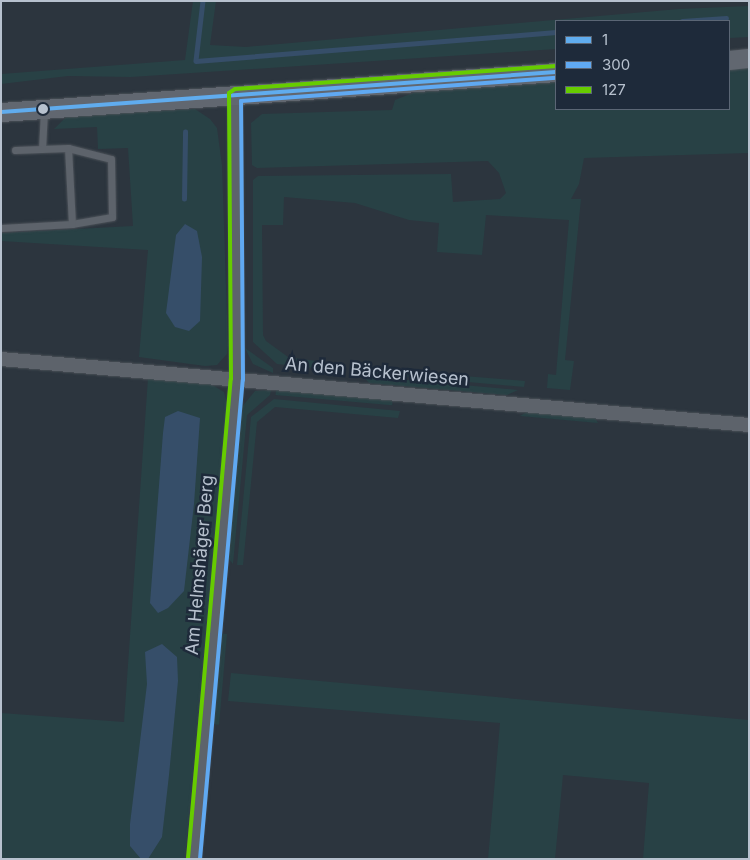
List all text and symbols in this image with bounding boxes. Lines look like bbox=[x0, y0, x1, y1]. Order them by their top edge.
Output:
legend bbox=[555, 20, 730, 110]
text: 1 bbox=[602, 30, 608, 49]
text: 300 bbox=[602, 55, 630, 74]
text: 127 bbox=[602, 80, 626, 99]
unlabelled marker bbox=[38, 104, 48, 114]
street label: An den Bäckerwiesen bbox=[284, 353, 470, 391]
street label: Am Helmshäger Berg bbox=[181, 474, 219, 656]

